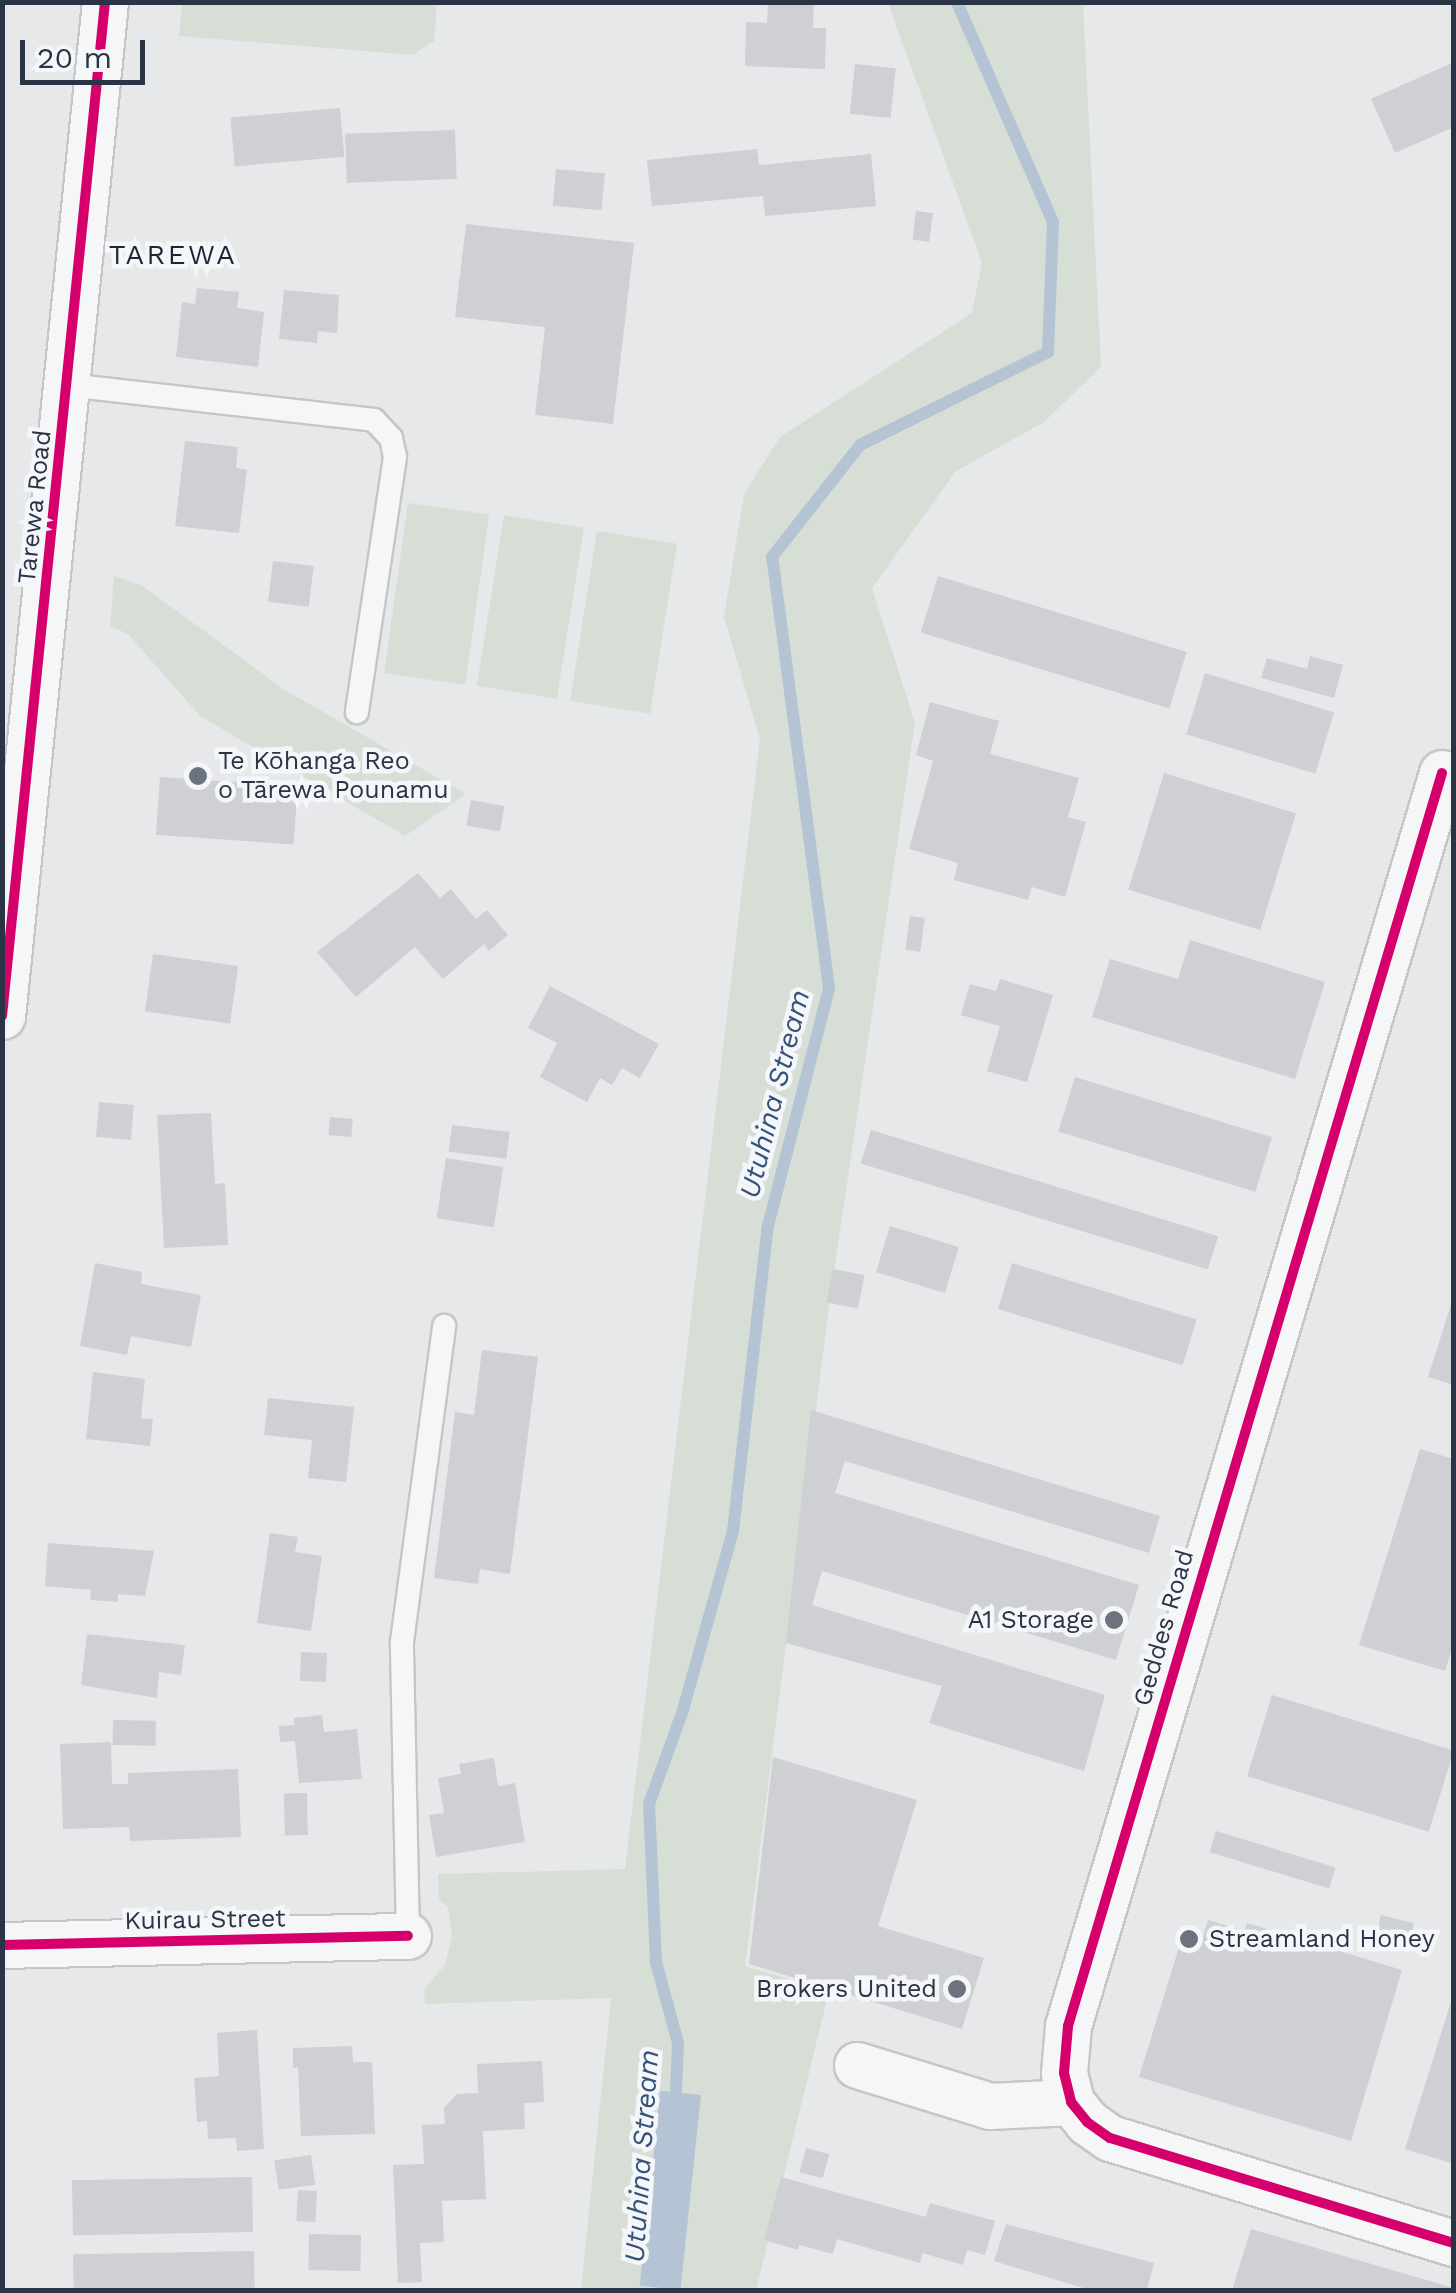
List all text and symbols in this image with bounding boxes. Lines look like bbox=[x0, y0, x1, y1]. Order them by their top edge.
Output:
scale bar bbox=[25, 20, 150, 82]
text: 20 m bbox=[37, 40, 112, 75]
district label: TAREWA bbox=[109, 238, 237, 272]
street label: Tarewa Road bbox=[12, 428, 58, 586]
place label: Te Kōhanga Reo o Tārewa Pounamu bbox=[218, 747, 450, 806]
marker: Te Kōhanga Reo o Tārewa Pounamu bbox=[187, 765, 209, 787]
water label: Utuhina Stream bbox=[733, 986, 817, 1202]
street label: Geddes Road bbox=[1127, 1546, 1201, 1710]
place label: A1 Storage bbox=[968, 1605, 1094, 1635]
marker: A1 Storage bbox=[1103, 1609, 1125, 1631]
street label: Kuirau Street bbox=[124, 1904, 286, 1936]
place label: Streamland Honey bbox=[1209, 1924, 1435, 1954]
marker: Streamland Honey bbox=[1178, 1928, 1200, 1950]
place label: Brokers United bbox=[756, 1974, 937, 2004]
marker: Brokers United bbox=[946, 1978, 968, 2000]
water label: Utuhina Stream bbox=[618, 2048, 666, 2264]

